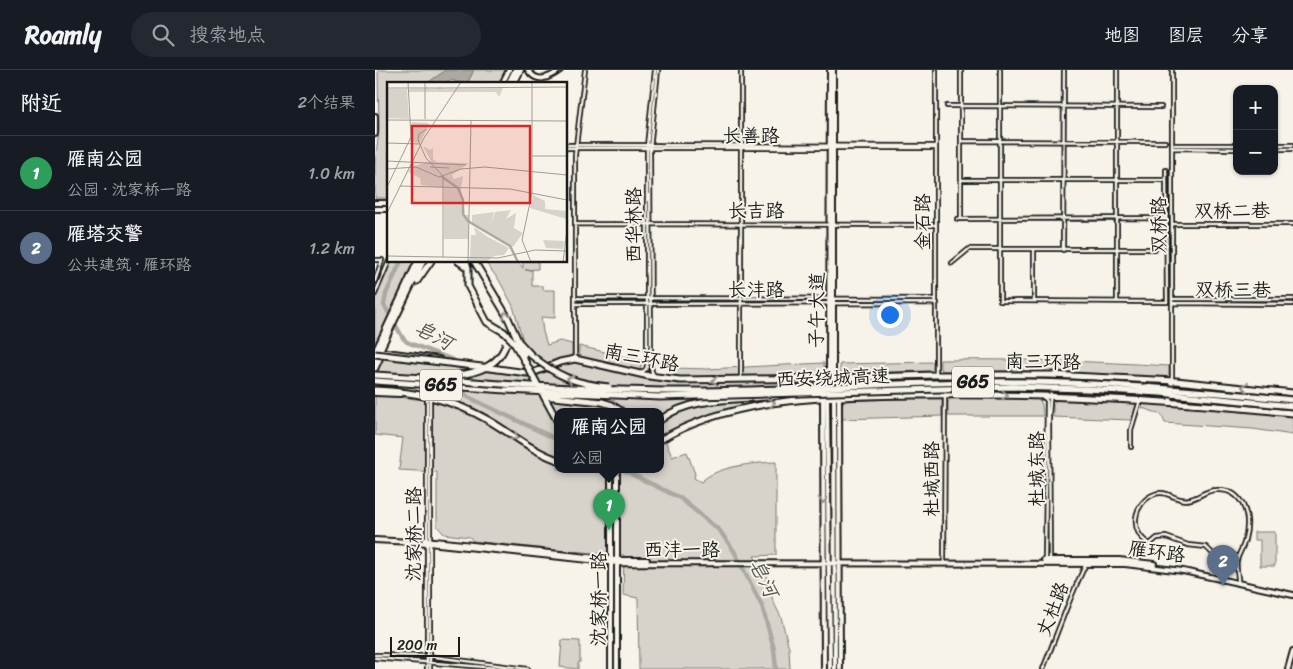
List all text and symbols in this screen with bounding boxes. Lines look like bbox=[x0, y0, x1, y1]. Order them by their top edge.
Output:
search box bbox=[131, 12, 481, 57]
text: Roamly bbox=[25, 14, 101, 56]
text: 搜索地点 bbox=[189, 18, 265, 51]
text: 地图 bbox=[1104, 19, 1140, 51]
text: 图层 bbox=[1168, 19, 1204, 51]
text: 分享 bbox=[1232, 19, 1268, 51]
icon: search bbox=[149, 21, 177, 49]
inset map bbox=[387, 82, 567, 262]
text: 附近 bbox=[20, 84, 62, 122]
map controls bbox=[1233, 85, 1278, 175]
button: + bbox=[1233, 85, 1278, 130]
text: 2个结果 bbox=[298, 88, 355, 117]
street label: 长善路 bbox=[722, 119, 780, 152]
button: − bbox=[1233, 130, 1278, 175]
text: 雁南公园 bbox=[67, 142, 143, 175]
text: 1 bbox=[33, 159, 39, 188]
text: 1.0 km bbox=[308, 159, 355, 188]
text: 公园 · 沈家桥一路 bbox=[67, 175, 192, 204]
street label: 西华林路 bbox=[617, 187, 650, 263]
street label: 金石路 bbox=[906, 193, 939, 251]
street label: 长吉路 bbox=[727, 194, 785, 227]
street label: 双桥二巷 bbox=[1194, 194, 1270, 227]
street label: 双桥路 bbox=[1142, 196, 1175, 254]
text: 雁塔交警 bbox=[67, 217, 143, 250]
text: 2 bbox=[31, 234, 41, 263]
text: 1.2 km bbox=[309, 234, 355, 263]
text: 公共建筑 · 雁环路 bbox=[67, 250, 192, 279]
street label: 子午大道 bbox=[799, 272, 834, 348]
street label: 双桥三巷 bbox=[1195, 272, 1271, 307]
street label: 长沣路 bbox=[727, 273, 785, 306]
your location bbox=[877, 302, 903, 328]
water label: 皂河 bbox=[408, 311, 462, 362]
one-way arrow bbox=[502, 311, 512, 320]
street label: 南三环路 bbox=[601, 334, 682, 381]
street label: 南三环路 bbox=[1005, 344, 1081, 379]
street label: 西安绕城高速 bbox=[775, 359, 891, 396]
road number: G65 bbox=[952, 366, 994, 398]
road number: G65 bbox=[420, 370, 462, 400]
one-way arrow bbox=[566, 375, 575, 385]
one-way arrow bbox=[711, 376, 718, 386]
one-way arrow bbox=[1240, 382, 1248, 393]
one-way arrow bbox=[1001, 389, 1009, 400]
one-way arrow bbox=[769, 398, 777, 409]
popup bbox=[554, 408, 664, 473]
text: 雁南公园 bbox=[571, 410, 647, 443]
one-way arrow bbox=[510, 431, 519, 441]
street label: 杜城东路 bbox=[1020, 431, 1053, 507]
street label: 杜城西路 bbox=[915, 441, 948, 517]
text: 公园 bbox=[571, 443, 603, 472]
street label: 沈家桥二路 bbox=[397, 486, 430, 582]
pin: 1 bbox=[593, 489, 625, 530]
one-way arrow bbox=[818, 496, 828, 504]
street label: 雁环路 bbox=[1126, 531, 1187, 572]
street label: 西沣一路 bbox=[644, 533, 720, 566]
pin: 2 bbox=[1207, 545, 1239, 586]
street label: 沈家桥一路 bbox=[582, 551, 615, 647]
water label: 皂河 bbox=[739, 553, 789, 607]
street label: 丈杜路 bbox=[1027, 577, 1078, 642]
text: 200 m bbox=[397, 633, 437, 658]
scale bar bbox=[390, 634, 460, 657]

